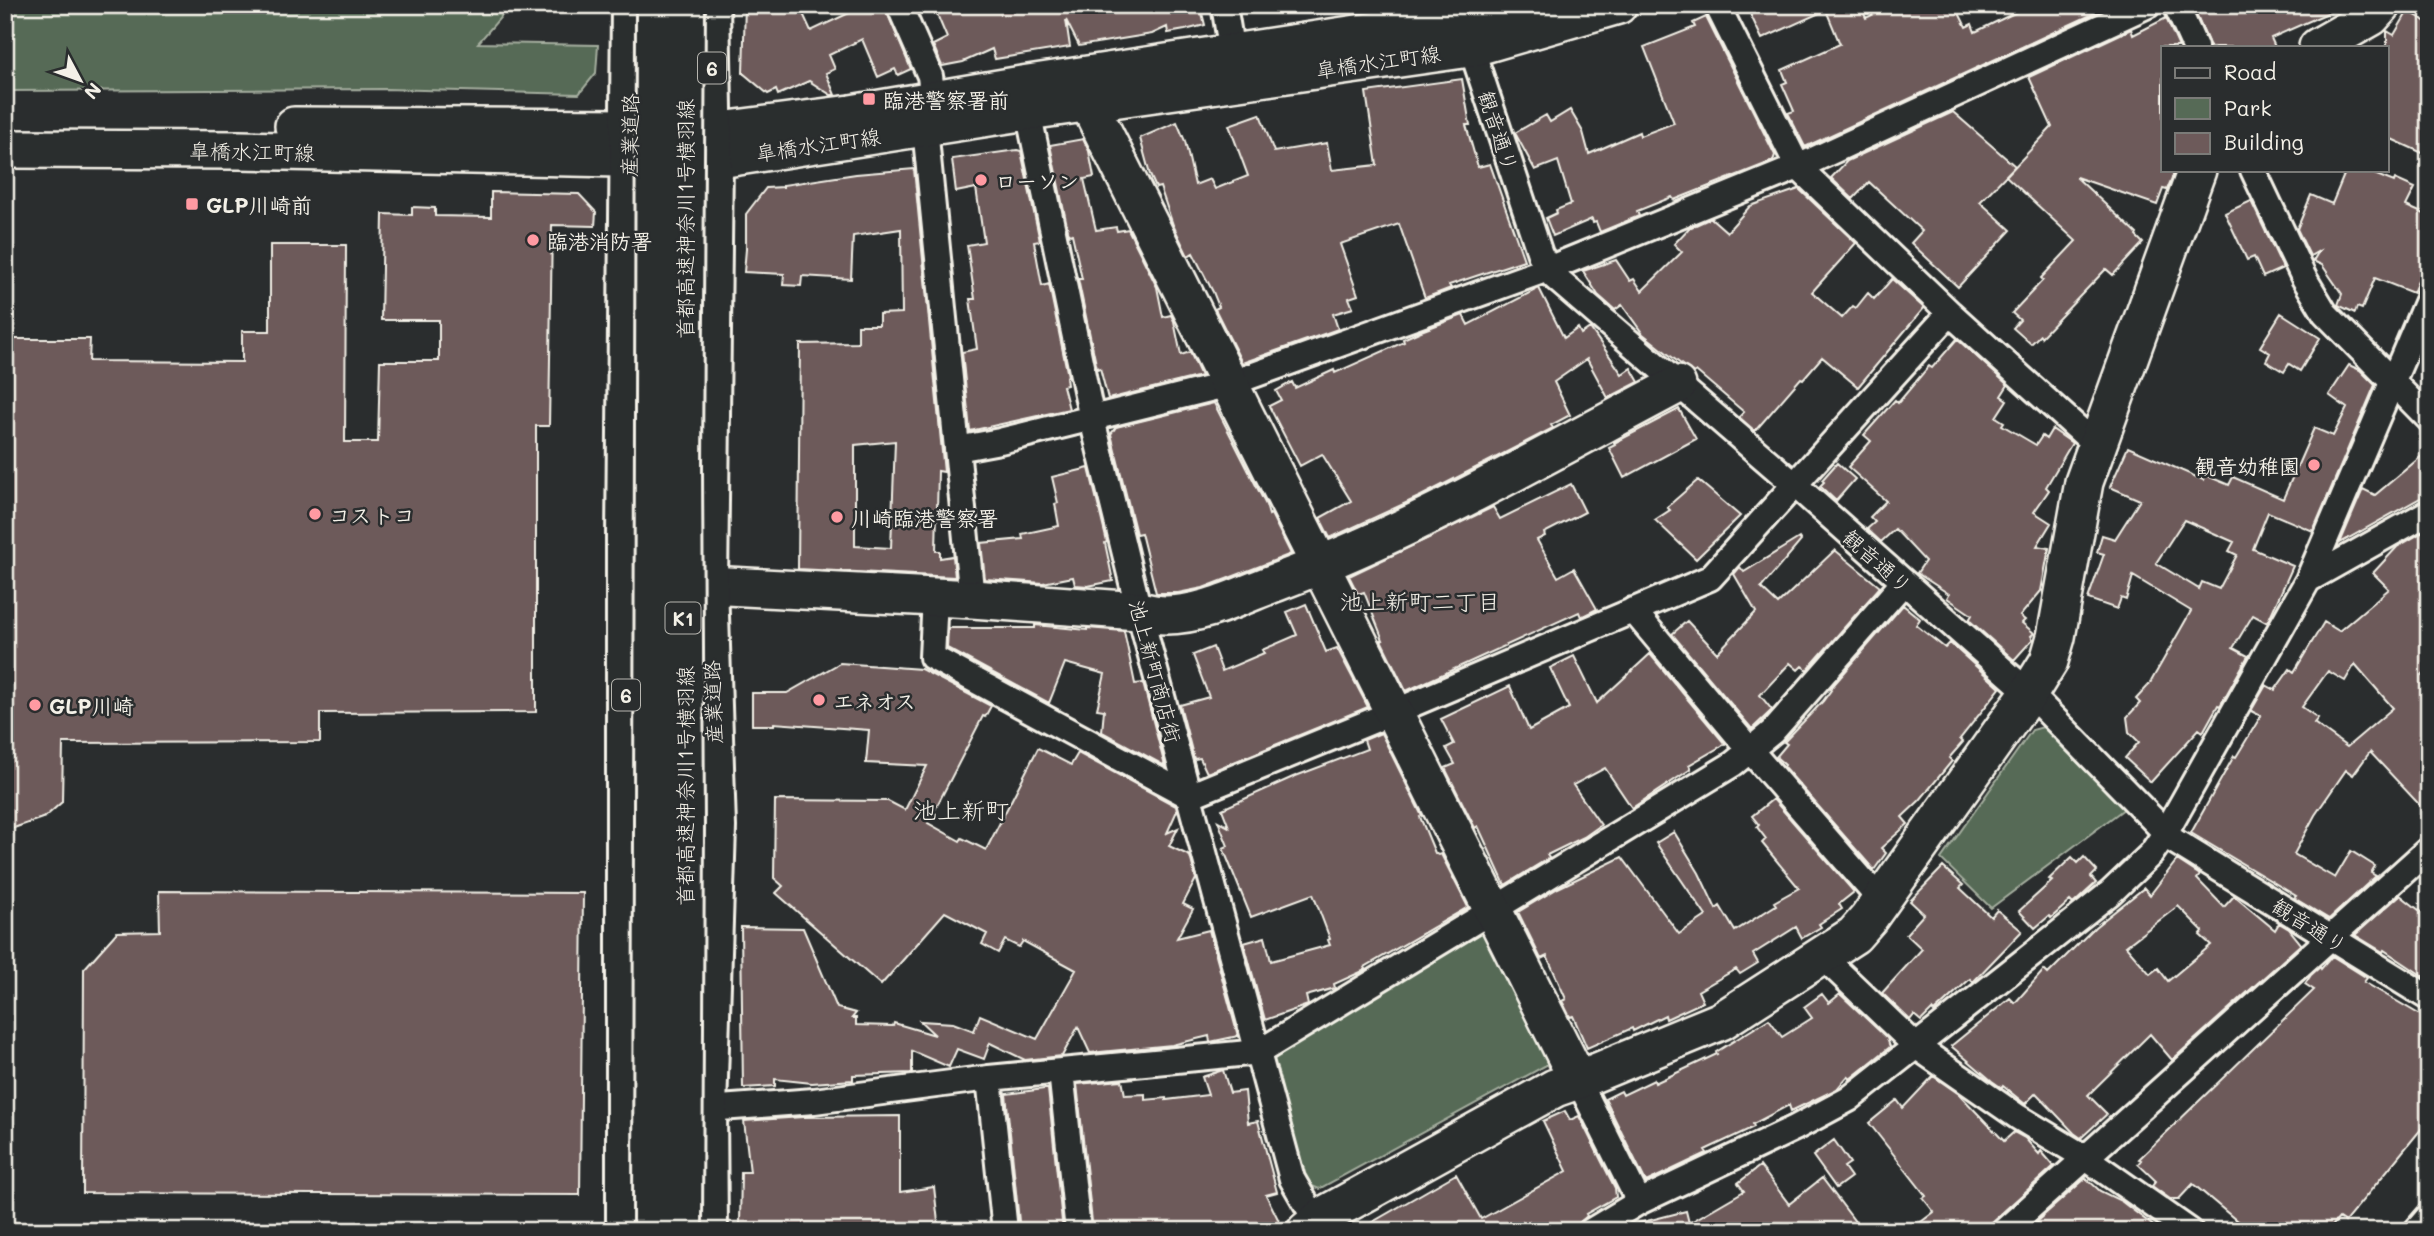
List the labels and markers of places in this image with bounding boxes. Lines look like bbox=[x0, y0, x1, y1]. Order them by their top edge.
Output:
place label: 臨港警察署前 bbox=[883, 86, 1009, 113]
marker: 臨港警察署前 bbox=[861, 91, 877, 107]
place label: ローソン bbox=[995, 167, 1079, 194]
marker: ローソン bbox=[973, 172, 989, 188]
place label: GLP川崎前 bbox=[206, 191, 312, 218]
marker: GLP川崎前 bbox=[184, 196, 200, 212]
place label: 臨港消防署 bbox=[547, 227, 652, 254]
marker: 臨港消防署 bbox=[525, 232, 541, 248]
place label: 観音幼稚園 bbox=[2195, 452, 2300, 479]
marker: 観音幼稚園 bbox=[2306, 457, 2322, 473]
place label: コストコ bbox=[329, 501, 415, 528]
place label: 川崎臨港警察署 bbox=[851, 504, 998, 531]
marker: コストコ bbox=[307, 506, 323, 522]
marker: 川崎臨港警察署 bbox=[829, 509, 845, 525]
place label: エネオス bbox=[833, 687, 916, 714]
place label: GLP川崎 bbox=[49, 692, 134, 719]
marker: エネオス bbox=[811, 692, 827, 708]
marker: GLP川崎 bbox=[27, 697, 43, 713]

